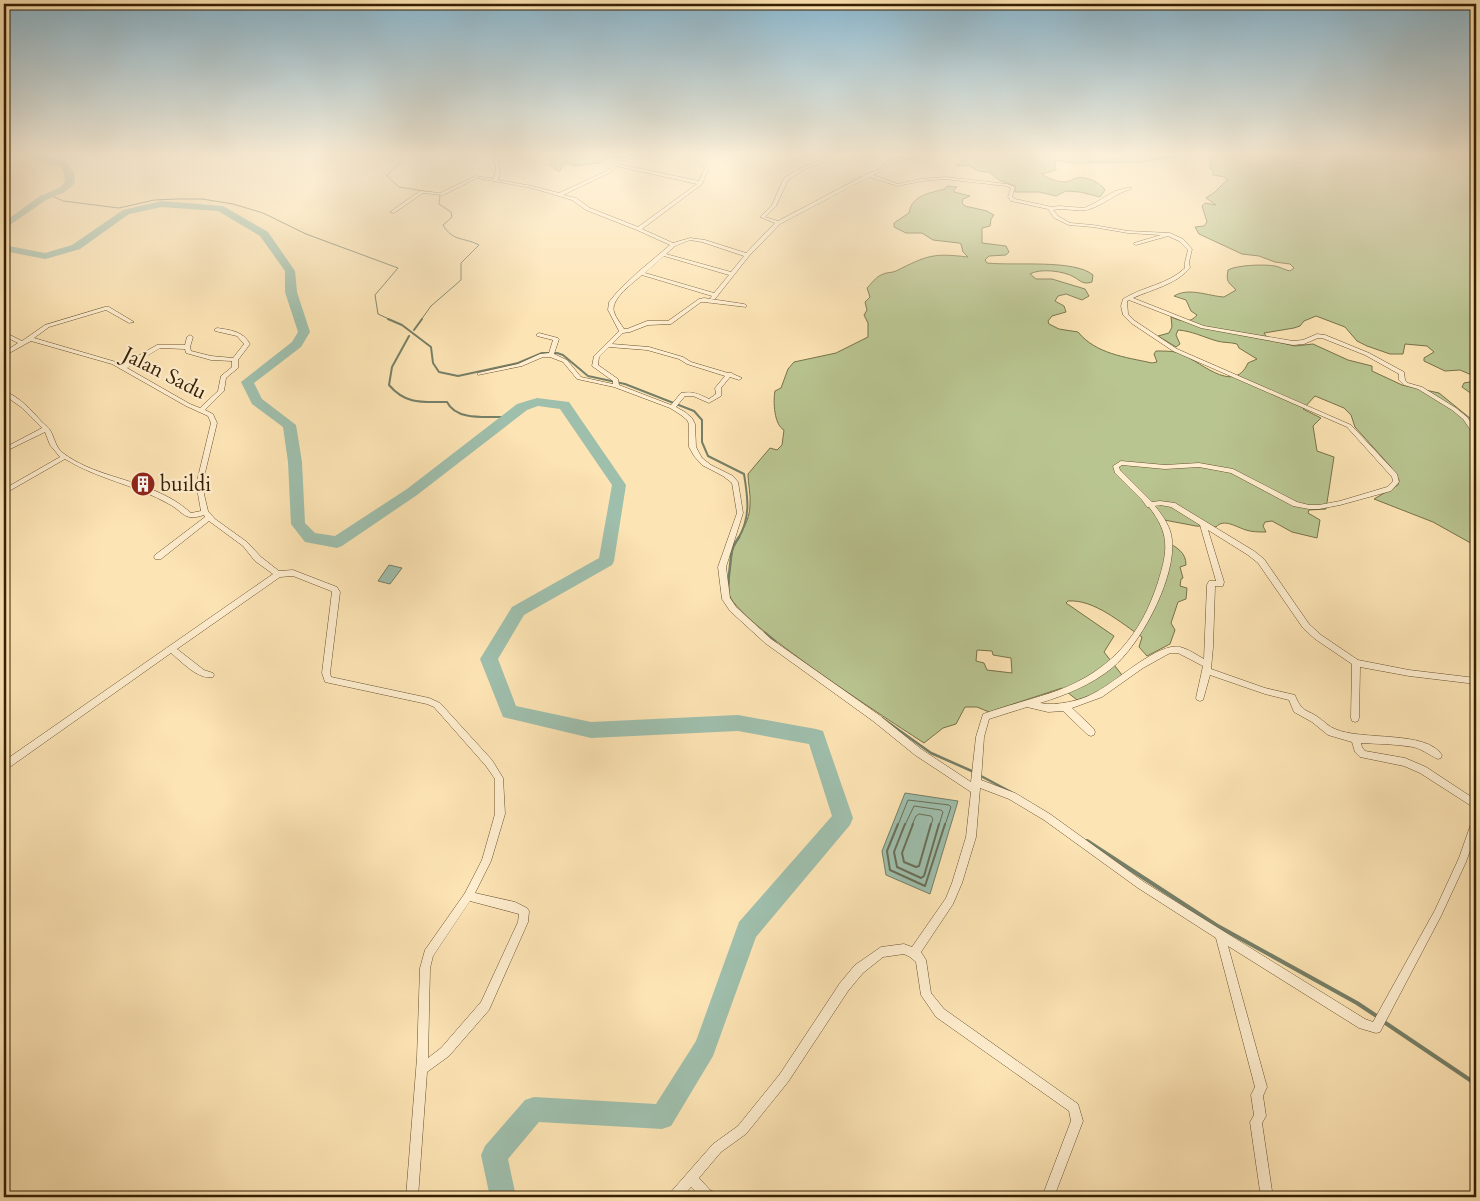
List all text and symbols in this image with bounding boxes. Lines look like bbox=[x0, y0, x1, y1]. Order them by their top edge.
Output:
street label: Jalan Sadu bbox=[115, 339, 212, 407]
place label: buildi bbox=[160, 470, 211, 499]
building icon: buildi bbox=[130, 471, 156, 497]

